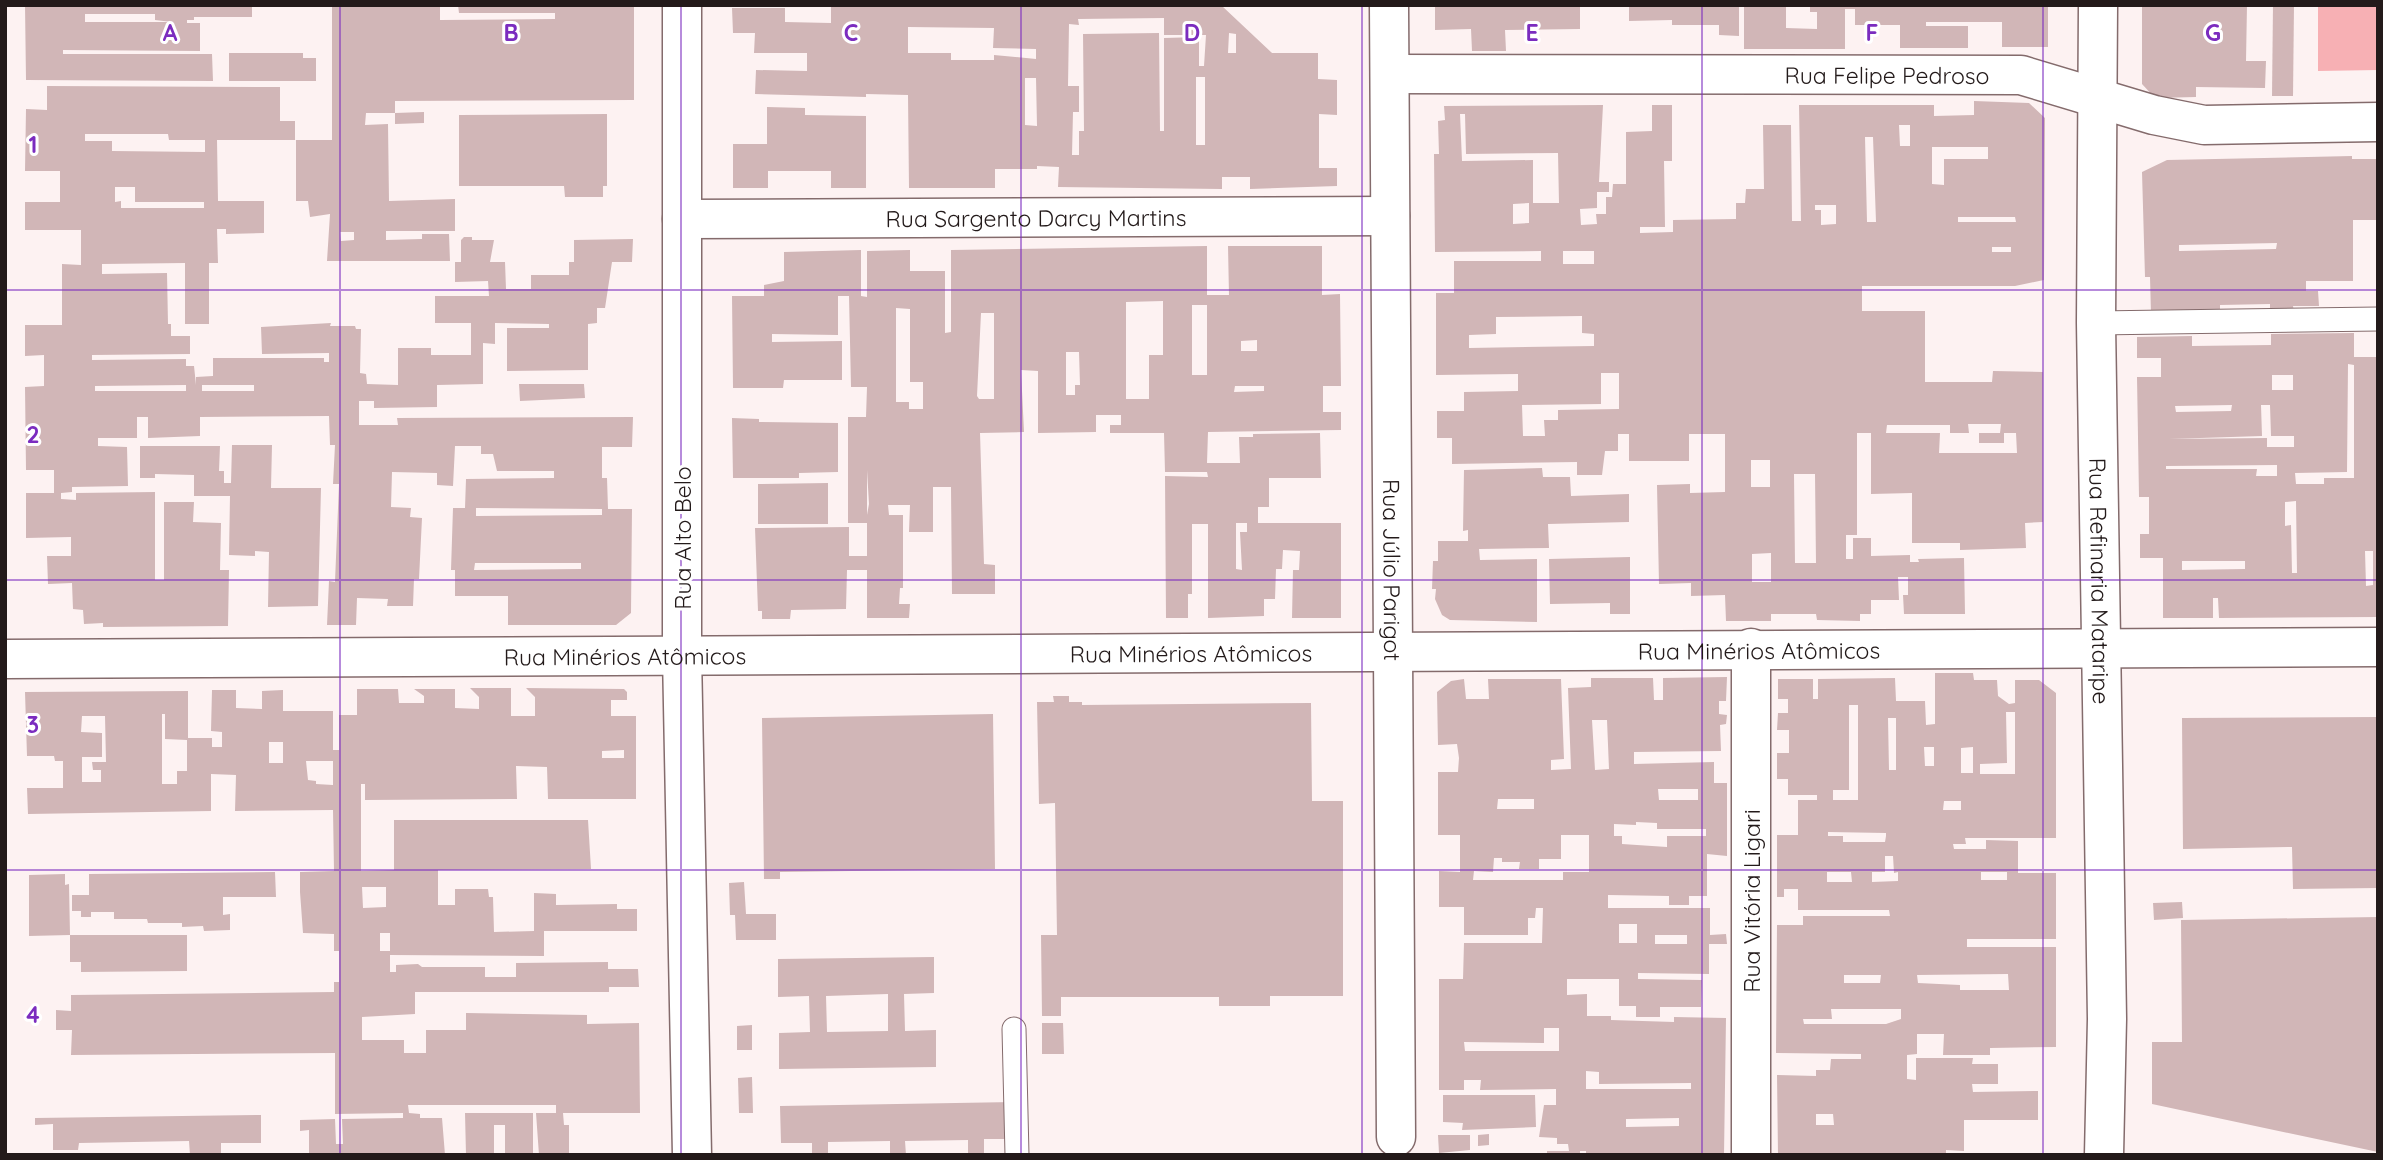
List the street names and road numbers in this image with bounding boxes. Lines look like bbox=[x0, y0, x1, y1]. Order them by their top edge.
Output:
street label: Rua Felipe Pedroso bbox=[1784, 60, 1990, 89]
street label: Rua Sargento Darcy Martins bbox=[886, 202, 1186, 233]
street label: Rua Refinaria Mataripe bbox=[2084, 457, 2117, 705]
street label: Rua Alto Belo bbox=[668, 466, 697, 610]
street label: Rua Júlio Parigot bbox=[1377, 479, 1408, 661]
street label: Rua Minérios Atômicos bbox=[1638, 635, 1880, 665]
street label: Rua Minérios Atômicos bbox=[1070, 638, 1312, 668]
street label: Rua Minérios Atômicos bbox=[504, 641, 746, 671]
street label: Rua Vitória Ligari bbox=[1737, 809, 1766, 993]

